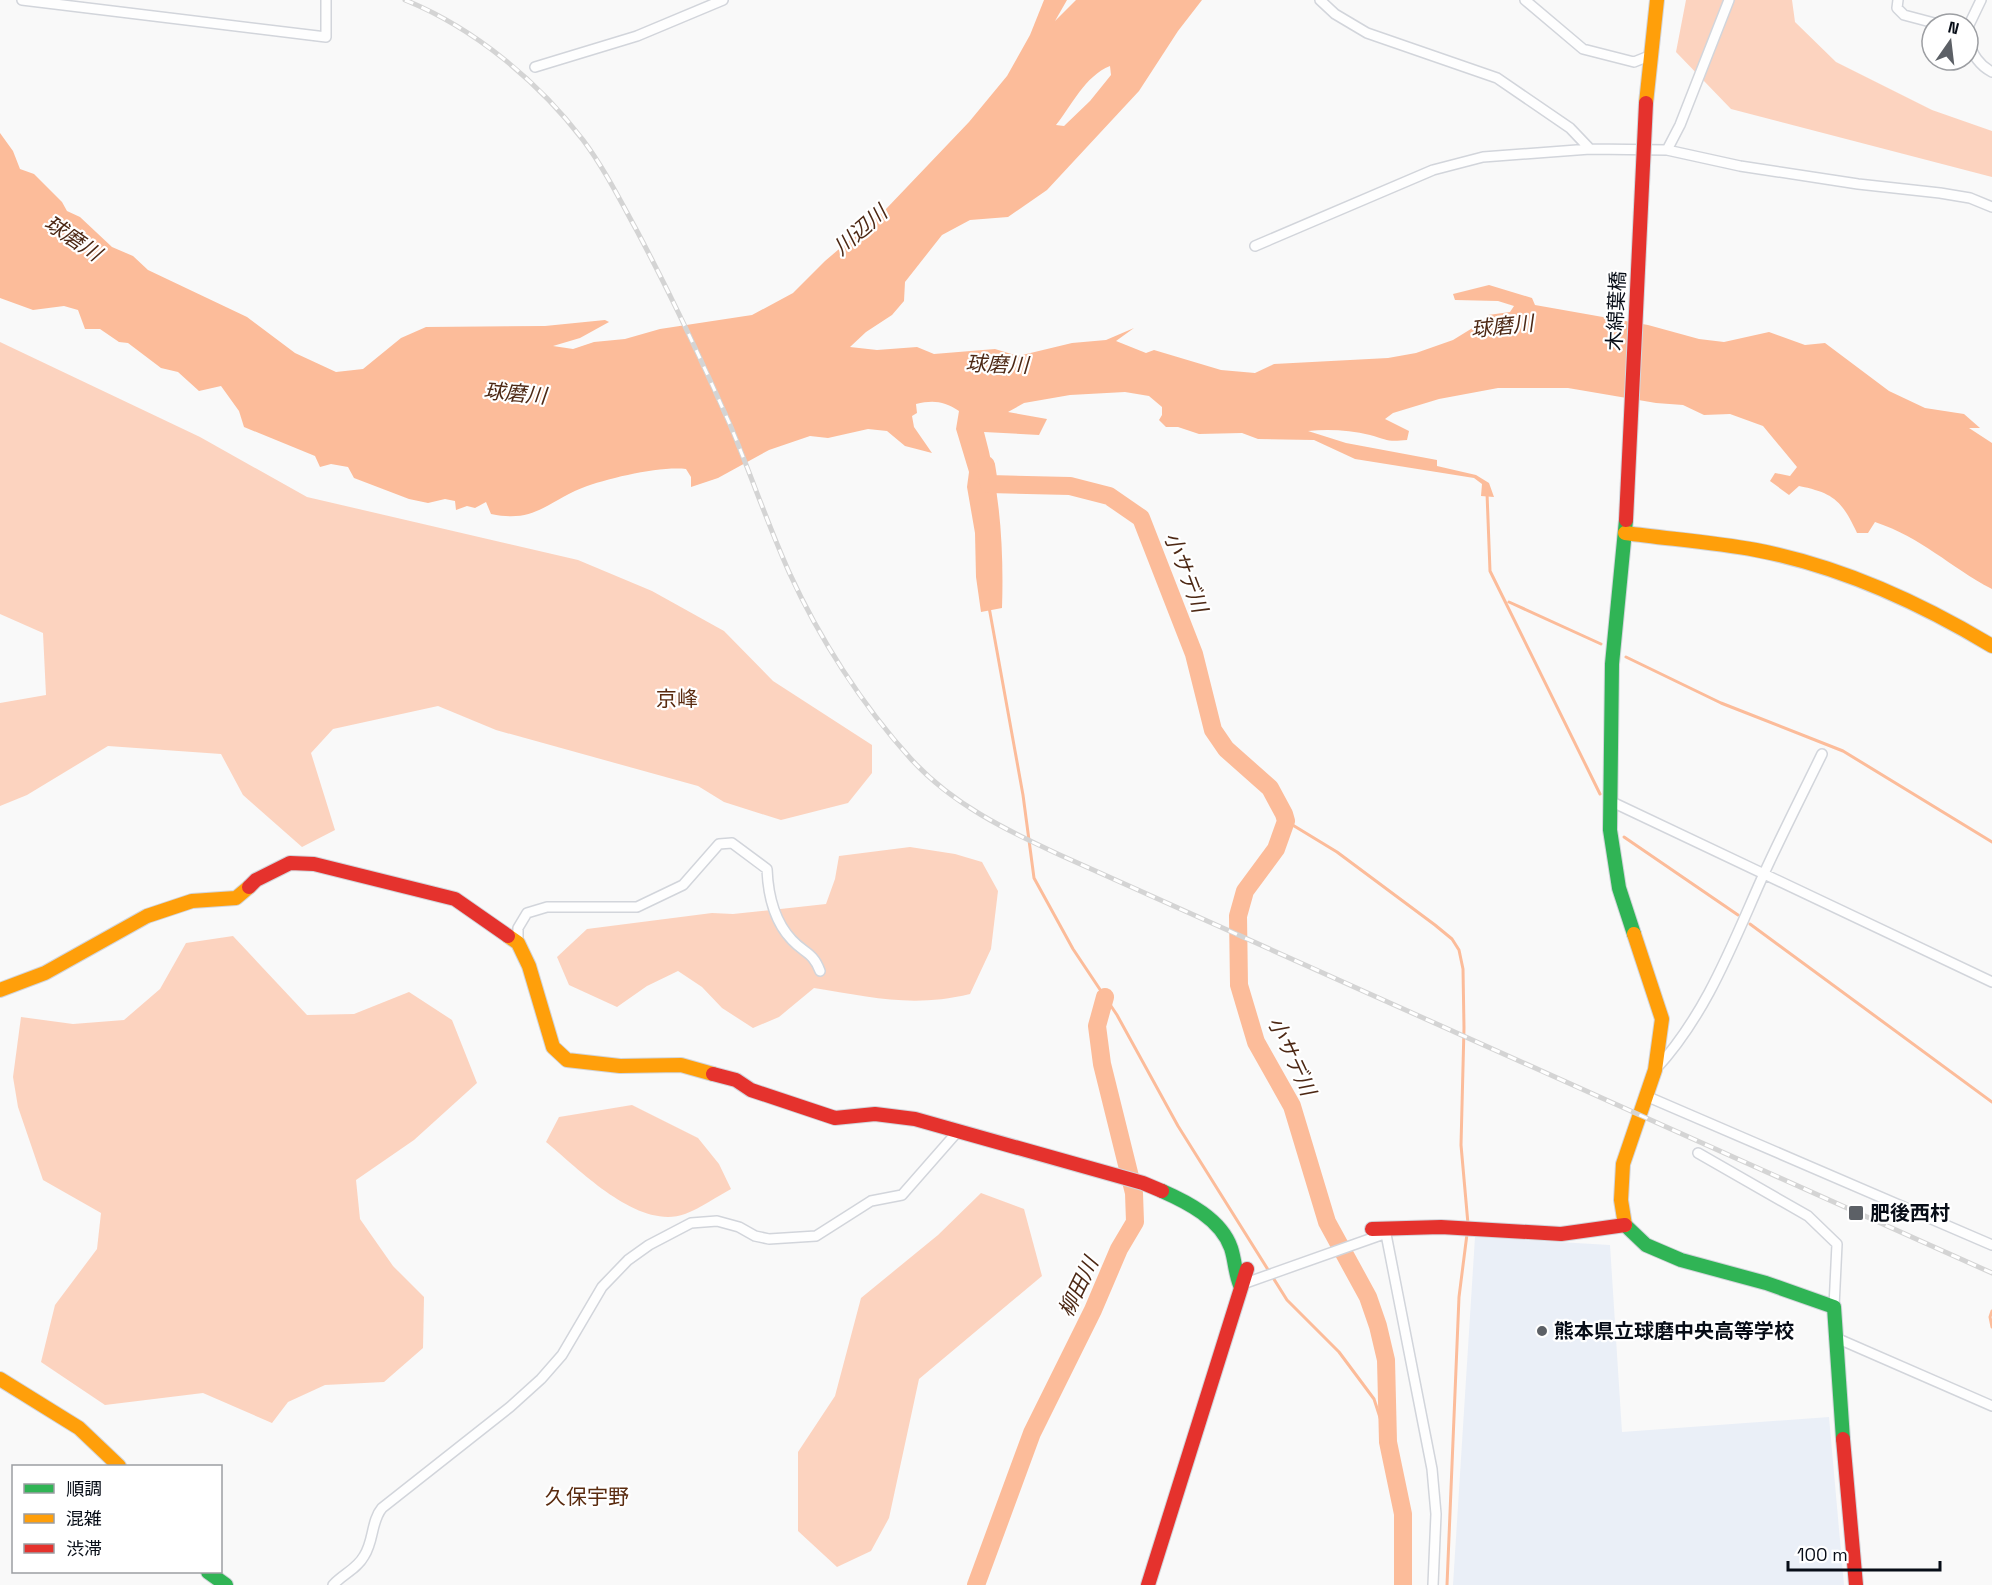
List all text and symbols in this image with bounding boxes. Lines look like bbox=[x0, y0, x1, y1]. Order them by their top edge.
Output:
north arrow bbox=[1920, 12, 1980, 72]
text: N bbox=[1946, 16, 1961, 39]
water label: 川辺川 bbox=[827, 198, 894, 261]
water label: 球磨川 bbox=[39, 209, 108, 268]
street label: 木綿葉橋 bbox=[1601, 270, 1631, 352]
water label: 球磨川 bbox=[1469, 309, 1537, 343]
water label: 球磨川 bbox=[965, 349, 1031, 379]
water label: 球磨川 bbox=[482, 377, 550, 409]
water label: 小サデ川 bbox=[1158, 528, 1214, 618]
district label: 京峰 bbox=[656, 685, 698, 712]
water label: 小サデ川 bbox=[1262, 1012, 1323, 1102]
place label: 肥後西村 bbox=[1870, 1200, 1950, 1226]
marker: 肥後西村 bbox=[1847, 1204, 1865, 1222]
water label: 柳田川 bbox=[1052, 1251, 1105, 1321]
place label: 熊本県立球磨中央高等学校 bbox=[1554, 1318, 1794, 1344]
marker: 熊本県立球磨中央高等学校 bbox=[1535, 1324, 1549, 1338]
legend bbox=[12, 1465, 222, 1573]
text: 順調 bbox=[66, 1477, 102, 1500]
district label: 久保宇野 bbox=[545, 1483, 629, 1510]
text: 混雑 bbox=[66, 1507, 102, 1530]
scale bar bbox=[1788, 1534, 1940, 1572]
text: 渋滞 bbox=[66, 1537, 102, 1560]
text: 100 m bbox=[1797, 1543, 1848, 1566]

